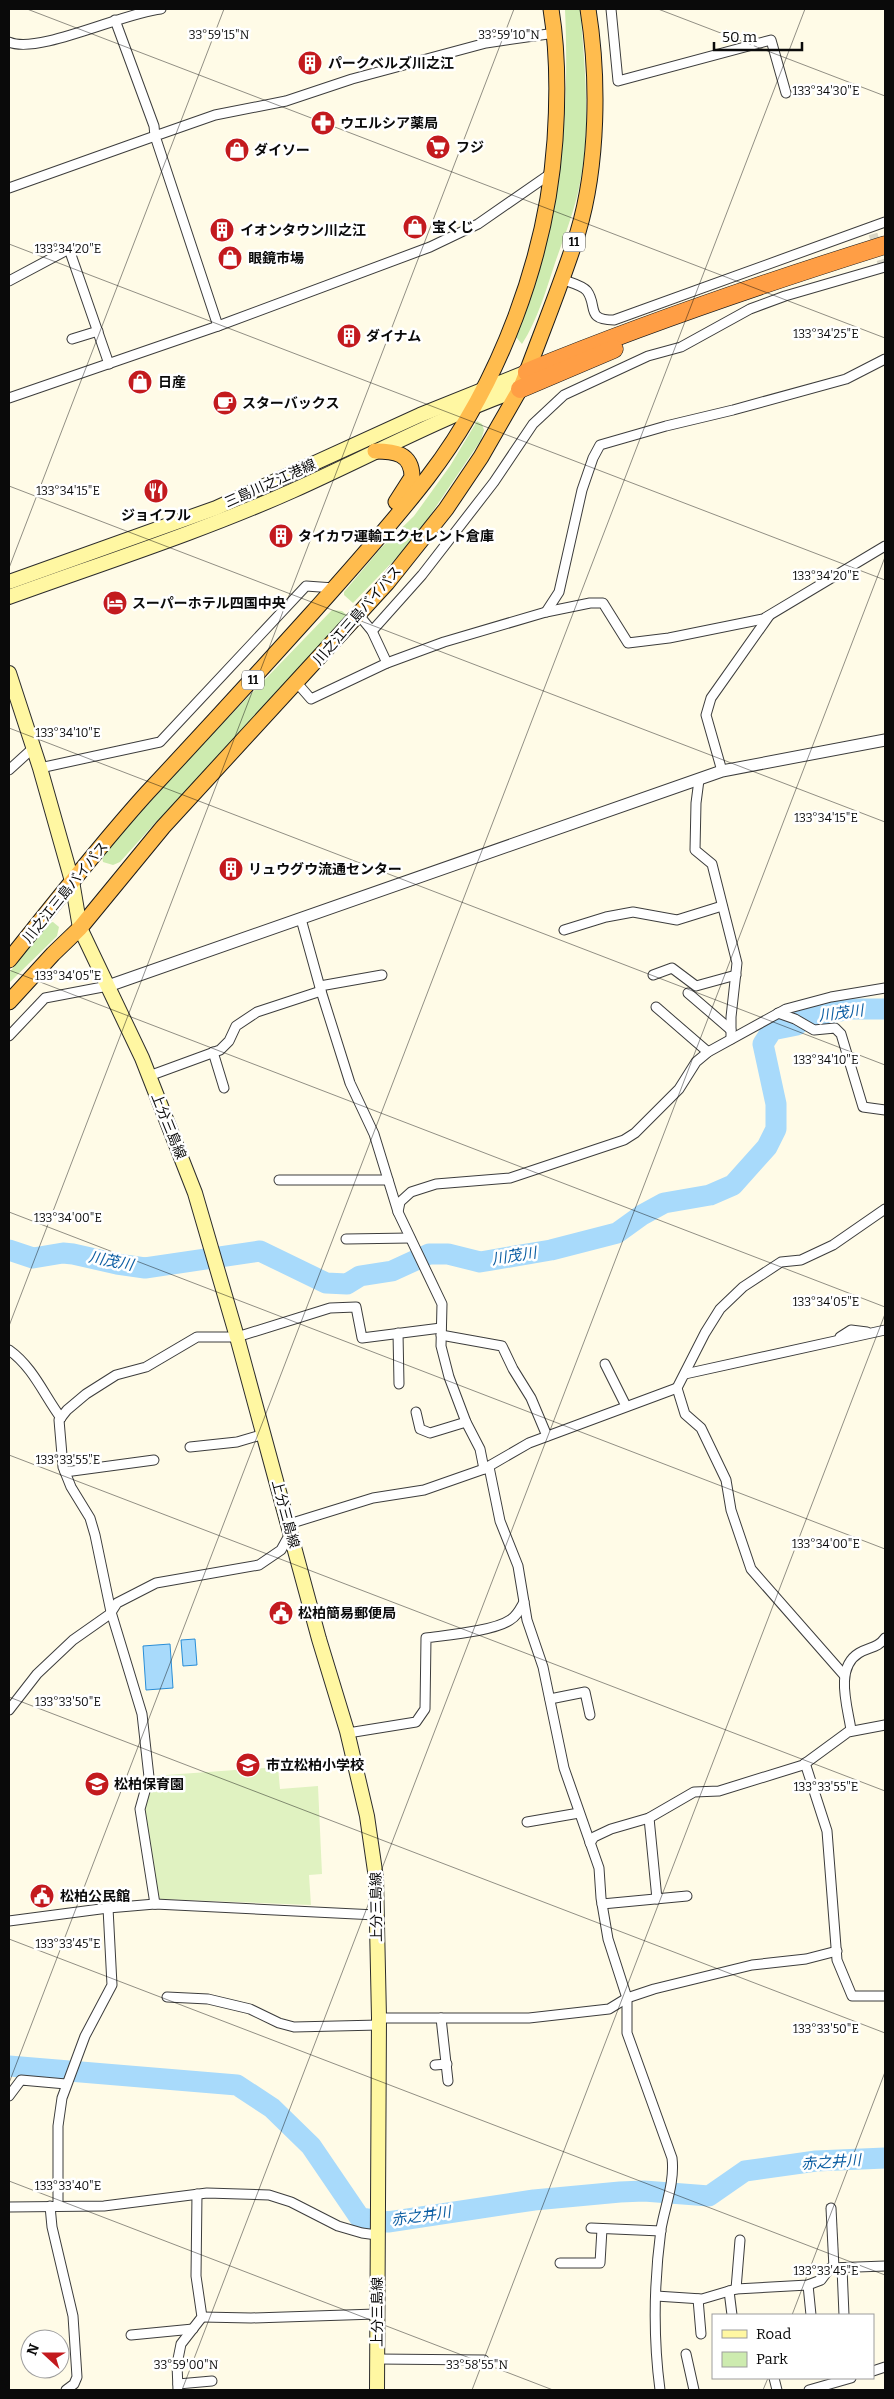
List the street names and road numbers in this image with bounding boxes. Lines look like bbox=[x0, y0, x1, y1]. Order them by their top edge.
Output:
road number: 11 bbox=[563, 232, 585, 252]
street label: 三島川之江港線 bbox=[222, 456, 318, 511]
street label: 川之江三島バイパス bbox=[310, 562, 405, 668]
road number: 11 bbox=[242, 670, 264, 690]
street label: 川之江三島バイパス bbox=[19, 838, 112, 947]
street label: 上分三島線 bbox=[148, 1091, 190, 1162]
street label: 上分三島線 bbox=[268, 1478, 303, 1550]
street label: 上分三島線 bbox=[367, 1872, 386, 1942]
street label: 上分三島線 bbox=[369, 2277, 386, 2347]

